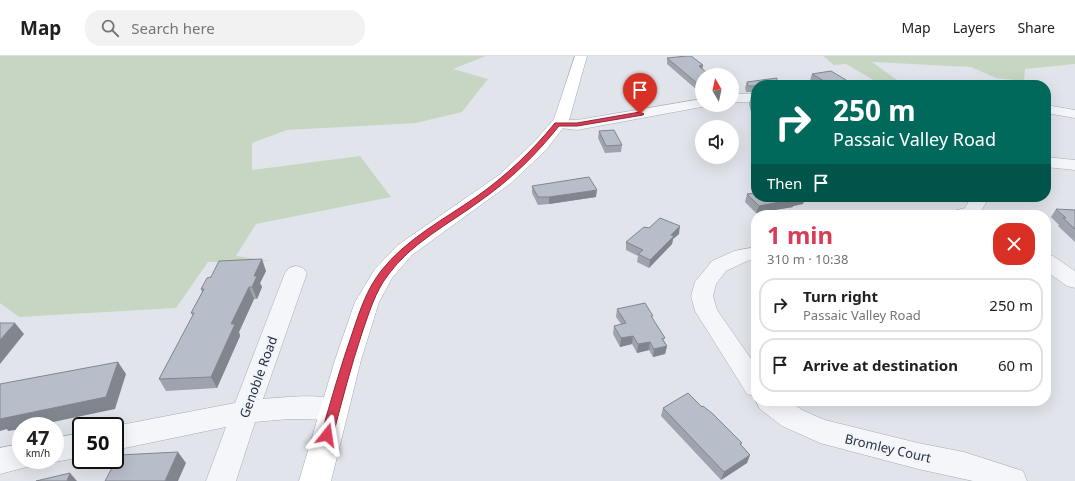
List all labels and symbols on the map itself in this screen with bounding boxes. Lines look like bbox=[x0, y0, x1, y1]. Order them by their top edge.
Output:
north arrow bbox=[695, 68, 739, 112]
pin bbox=[623, 73, 657, 114]
street label: Genoble Road bbox=[235, 334, 281, 420]
position arrow bbox=[306, 414, 348, 456]
speed limit sign: 50 bbox=[72, 417, 124, 469]
street label: Bromley Court bbox=[843, 429, 933, 467]

